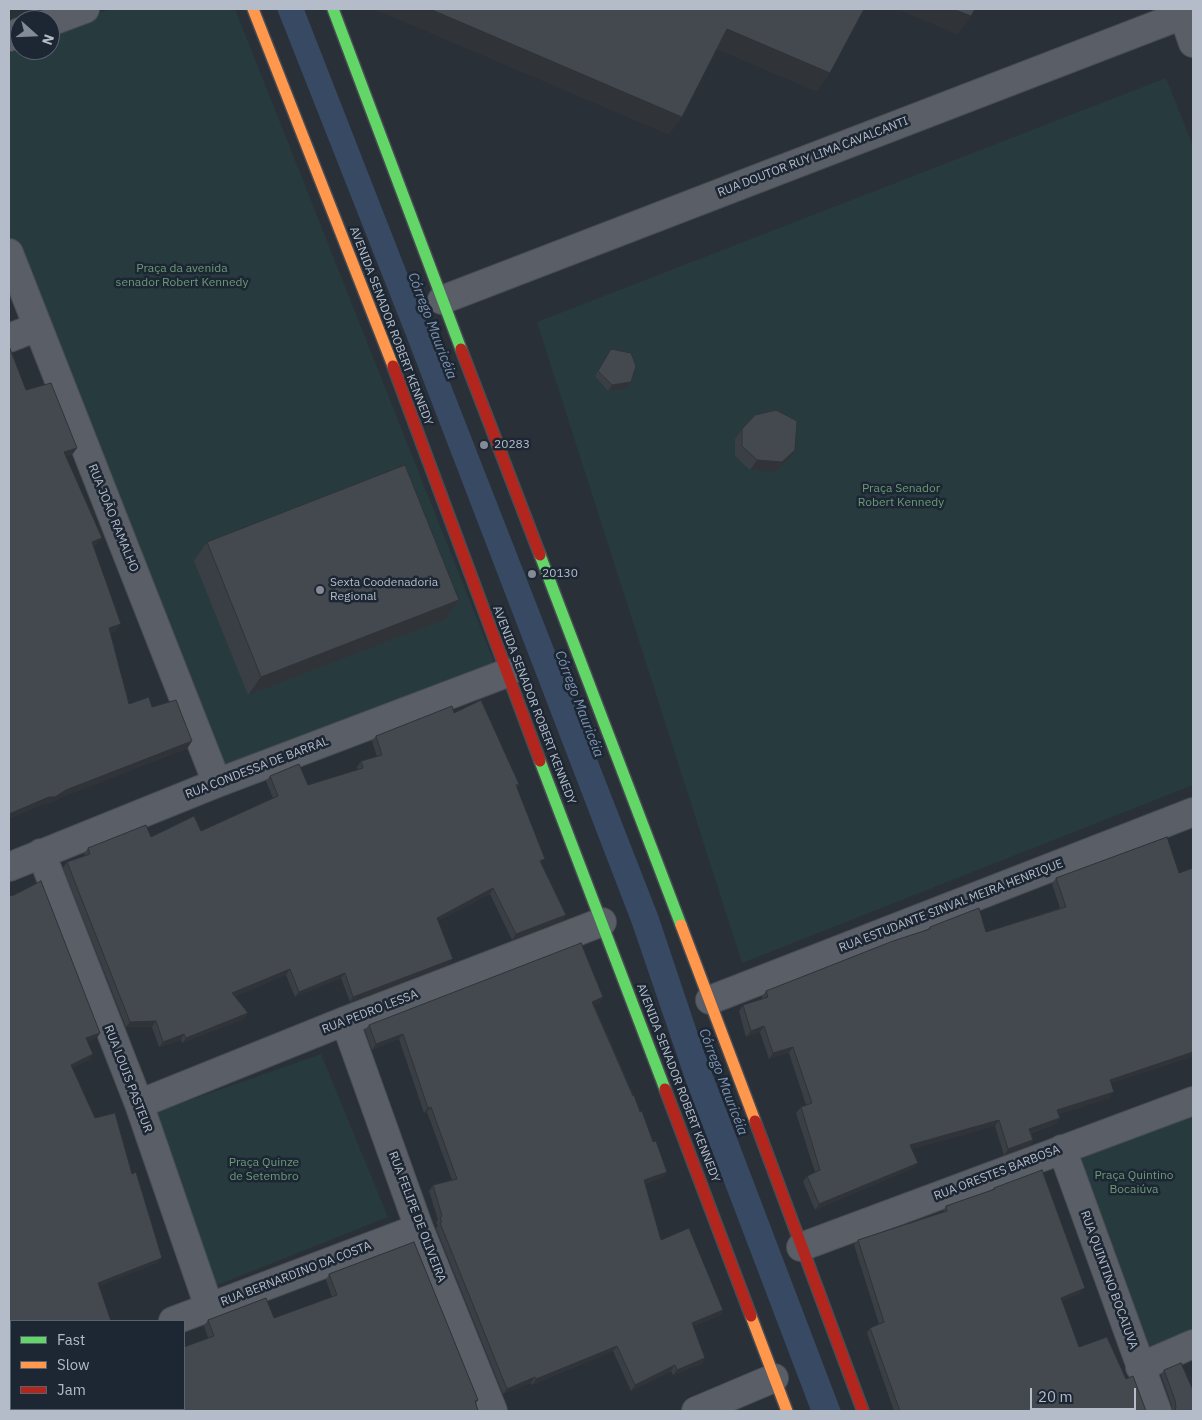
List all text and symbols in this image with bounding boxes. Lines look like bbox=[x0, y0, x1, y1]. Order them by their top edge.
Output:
north arrow bbox=[10, 10, 60, 60]
text: N bbox=[38, 32, 58, 48]
street label: RUA DOUTOR RUY LIMA CAVALCANTI bbox=[716, 114, 910, 200]
street label: AVENIDA SENADOR ROBERT KENNEDY bbox=[346, 225, 436, 427]
park label: Praça da avenida senador Robert Kennedy bbox=[116, 262, 248, 290]
water label: Córrego Mauricéia bbox=[404, 270, 460, 382]
place label: 20283 bbox=[494, 438, 530, 452]
marker: 20283 bbox=[478, 439, 490, 451]
street label: RUA JOÃO RAMALHO bbox=[85, 462, 141, 574]
park label: Praça Senador Robert Kennedy bbox=[858, 482, 944, 510]
place label: 20130 bbox=[542, 567, 578, 581]
marker: 20130 bbox=[526, 568, 538, 580]
place label: Sexta Coodenadoria Regional bbox=[330, 576, 438, 604]
marker: Sexta Coodenadoria Regional bbox=[314, 584, 326, 596]
street label: AVENIDA SENADOR ROBERT KENNEDY bbox=[489, 604, 579, 806]
water label: Córrego Mauricéia bbox=[551, 648, 607, 760]
street label: RUA CONDESSA DE BARRAL bbox=[183, 734, 331, 802]
street label: RUA ESTUDANTE SINVAL MEIRA HENRIQUE bbox=[837, 856, 1065, 956]
street label: AVENIDA SENADOR ROBERT KENNEDY bbox=[633, 982, 723, 1184]
street label: RUA PEDRO LESSA bbox=[320, 987, 420, 1037]
street label: RUA LOUIS PASTEUR bbox=[101, 1023, 155, 1135]
water label: Córrego Mauricéia bbox=[695, 1026, 751, 1138]
street label: RUA ORESTES BARBOSA bbox=[932, 1142, 1062, 1204]
street label: RUA FELIPE DE OLIVEIRA bbox=[385, 1149, 449, 1285]
park label: Praça Quinze de Setembro bbox=[229, 1156, 299, 1184]
park label: Praça Quintino Bocaiúva bbox=[1094, 1169, 1174, 1197]
street label: RUA QUINTINO BOCAIUVA bbox=[1077, 1209, 1141, 1351]
street label: RUA BERNARDINO DA COSTA bbox=[219, 1239, 373, 1309]
legend bbox=[10, 1320, 185, 1410]
text: Fast bbox=[57, 1330, 85, 1349]
text: Slow bbox=[57, 1355, 90, 1374]
scale bar bbox=[1032, 1378, 1138, 1410]
text: Jam bbox=[57, 1380, 86, 1399]
text: 20 m bbox=[1038, 1387, 1073, 1406]

